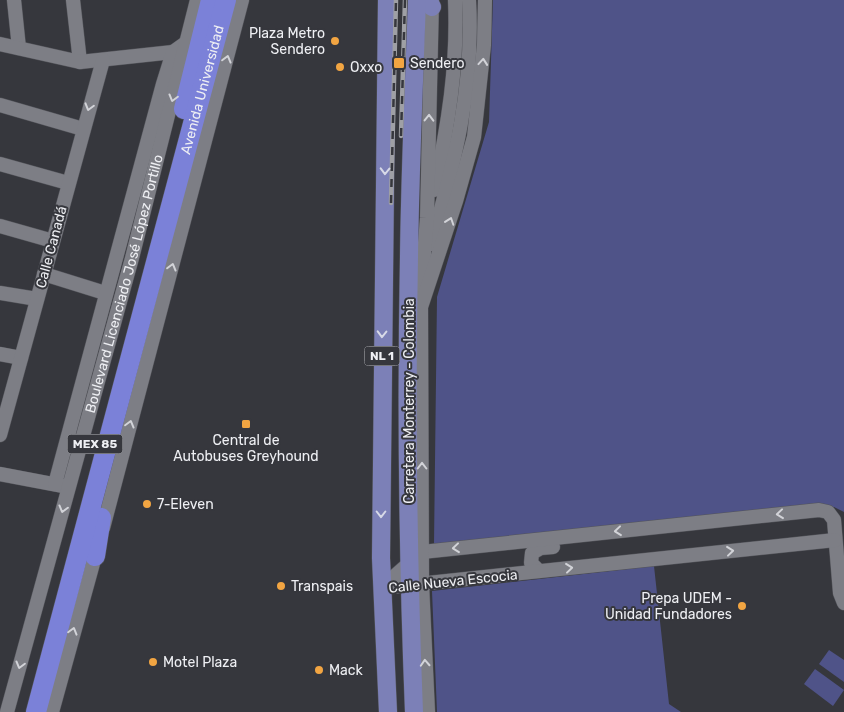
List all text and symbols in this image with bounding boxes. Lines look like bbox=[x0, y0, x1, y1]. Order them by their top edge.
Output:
street label: Avenida Universidad bbox=[177, 23, 228, 156]
place label: Plaza Metro Sendero bbox=[249, 25, 325, 58]
marker: Plaza Metro Sendero bbox=[329, 35, 341, 47]
one-way arrow bbox=[221, 54, 232, 63]
place label: Sendero bbox=[410, 55, 464, 72]
marker: Sendero bbox=[392, 56, 406, 70]
one-way arrow bbox=[477, 58, 488, 66]
place label: Oxxo bbox=[350, 59, 382, 76]
marker: Oxxo bbox=[334, 61, 346, 73]
one-way arrow bbox=[168, 94, 179, 103]
one-way arrow bbox=[85, 102, 95, 111]
one-way arrow bbox=[424, 114, 434, 122]
street label: Boulevard Licenciado José López Portillo bbox=[82, 153, 167, 415]
one-way arrow bbox=[379, 167, 390, 175]
street label: Calle Canadá bbox=[32, 204, 71, 290]
one-way arrow bbox=[444, 217, 454, 225]
one-way arrow bbox=[166, 262, 177, 271]
street label: Carretera Monterrey - Colombia bbox=[401, 298, 418, 504]
one-way arrow bbox=[377, 330, 387, 338]
road number: NL 1 bbox=[364, 346, 400, 366]
marker: Central de Autobuses Greyhound bbox=[240, 418, 252, 430]
one-way arrow bbox=[124, 419, 135, 428]
place label: Central de Autobuses Greyhound bbox=[173, 432, 319, 465]
road number: MEX 85 bbox=[68, 434, 122, 454]
one-way arrow bbox=[417, 462, 427, 470]
place label: 7-Eleven bbox=[157, 496, 214, 513]
marker: 7-Eleven bbox=[141, 498, 153, 510]
one-way arrow bbox=[58, 504, 68, 512]
one-way arrow bbox=[775, 508, 783, 519]
one-way arrow bbox=[376, 510, 386, 518]
one-way arrow bbox=[614, 525, 622, 536]
one-way arrow bbox=[452, 542, 460, 553]
one-way arrow bbox=[727, 546, 735, 557]
one-way arrow bbox=[565, 563, 573, 574]
street label: Calle Nueva Escocia bbox=[388, 566, 518, 597]
place label: Transpais bbox=[291, 578, 353, 595]
marker: Transpais bbox=[275, 580, 287, 592]
place label: Prepa UDEM - Unidad Fundadores bbox=[605, 590, 732, 623]
marker: Prepa UDEM - Unidad Fundadores bbox=[736, 600, 748, 612]
one-way arrow bbox=[68, 627, 78, 636]
place label: Motel Plaza bbox=[163, 654, 237, 671]
marker: Motel Plaza bbox=[147, 656, 159, 668]
one-way arrow bbox=[420, 659, 431, 667]
one-way arrow bbox=[15, 661, 25, 669]
place label: Mack bbox=[329, 662, 364, 679]
marker: Mack bbox=[313, 664, 325, 676]

